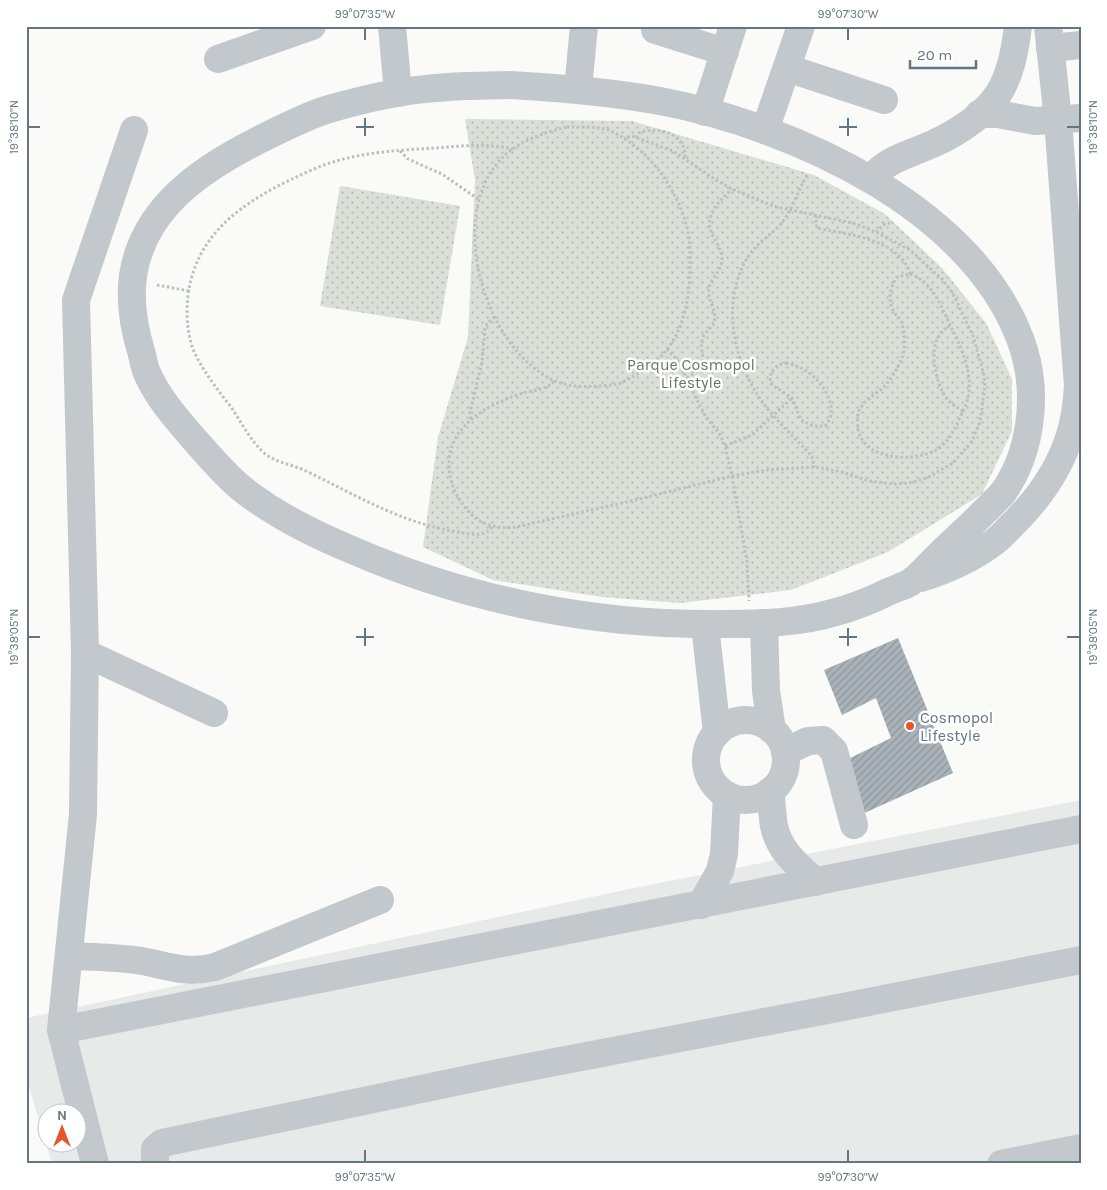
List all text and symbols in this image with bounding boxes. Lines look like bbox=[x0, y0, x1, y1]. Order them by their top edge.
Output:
text: 99°07'35"W bbox=[335, 7, 396, 21]
text: 99°07'30"W bbox=[818, 7, 879, 21]
scale bar bbox=[910, 38, 976, 70]
text: 20 m bbox=[917, 46, 952, 64]
text: 19°38'10"N bbox=[7, 100, 21, 154]
text: 19°38'10"N bbox=[1086, 100, 1100, 154]
park label: Parque Cosmopol Lifestyle bbox=[627, 355, 755, 392]
text: 19°38'05"N bbox=[7, 609, 21, 665]
text: 19°38'05"N bbox=[1086, 609, 1100, 665]
place label: Cosmopol Lifestyle bbox=[920, 708, 993, 745]
marker: Cosmopol Lifestyle bbox=[904, 720, 916, 732]
north arrow bbox=[38, 1102, 88, 1152]
text: N bbox=[57, 1107, 67, 1124]
text: 99°07'35"W bbox=[335, 1170, 396, 1184]
text: 99°07'30"W bbox=[818, 1170, 879, 1184]

